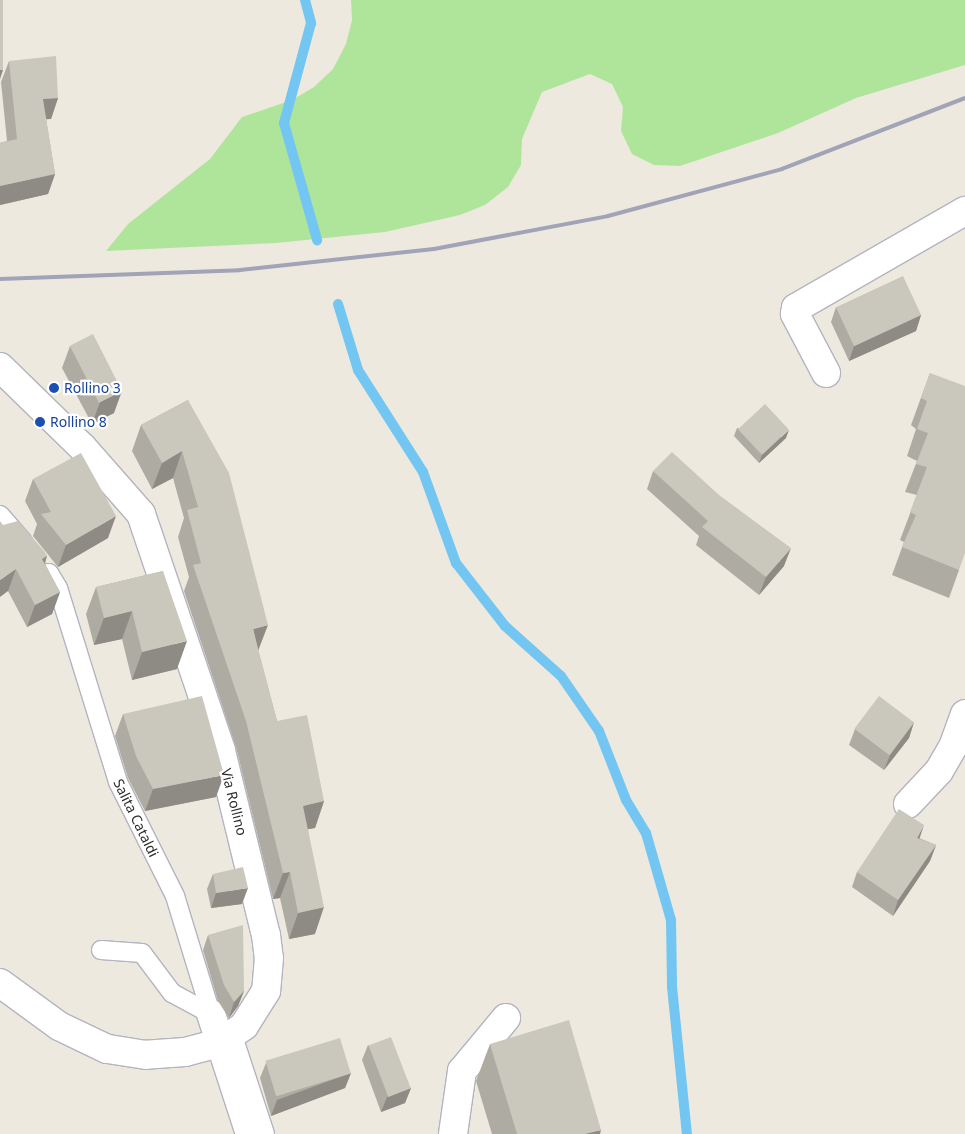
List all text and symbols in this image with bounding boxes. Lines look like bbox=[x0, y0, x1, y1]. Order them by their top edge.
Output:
place label: Rollino 3 bbox=[64, 380, 121, 396]
marker: Rollino 3 bbox=[48, 382, 60, 394]
place label: Rollino 8 bbox=[50, 414, 107, 430]
marker: Rollino 8 bbox=[34, 416, 46, 428]
street label: Via Rollino bbox=[218, 767, 250, 837]
street label: Salita Cataldi bbox=[110, 776, 162, 860]

